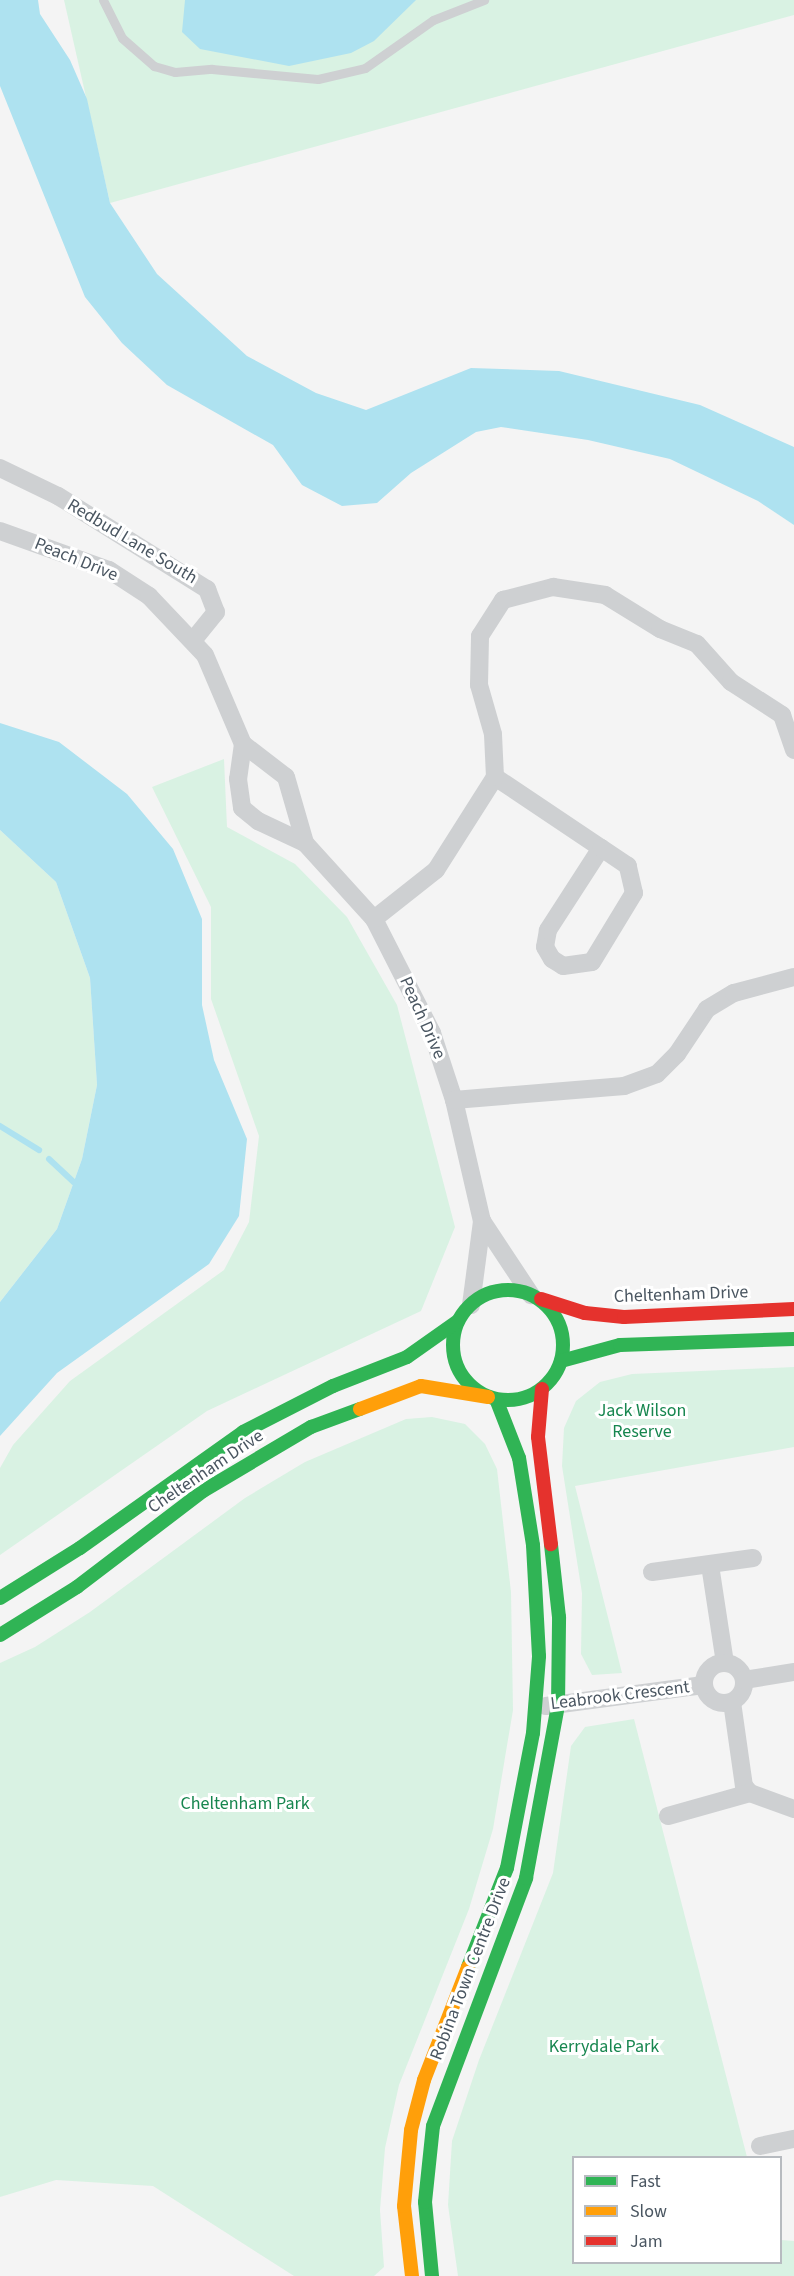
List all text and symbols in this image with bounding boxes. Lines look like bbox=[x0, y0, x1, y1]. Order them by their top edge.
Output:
street label: Redbud Lane South bbox=[63, 495, 201, 589]
street label: Peach Drive bbox=[31, 533, 121, 587]
street label: Peach Drive bbox=[394, 973, 450, 1063]
street label: Cheltenham Drive bbox=[613, 1282, 749, 1308]
park label: Jack Wilson Reserve bbox=[598, 1401, 686, 1444]
street label: Cheltenham Drive bbox=[144, 1425, 268, 1519]
street label: Leabrook Crescent bbox=[549, 1677, 691, 1715]
park label: Cheltenham Park bbox=[180, 1793, 310, 1815]
street label: Robina Town Centre Drive bbox=[426, 1875, 516, 2063]
park label: Kerrydale Park bbox=[549, 2036, 659, 2058]
legend bbox=[572, 2156, 782, 2264]
text: Fast bbox=[630, 2169, 661, 2194]
text: Slow bbox=[630, 2199, 667, 2224]
text: Jam bbox=[630, 2229, 663, 2254]

